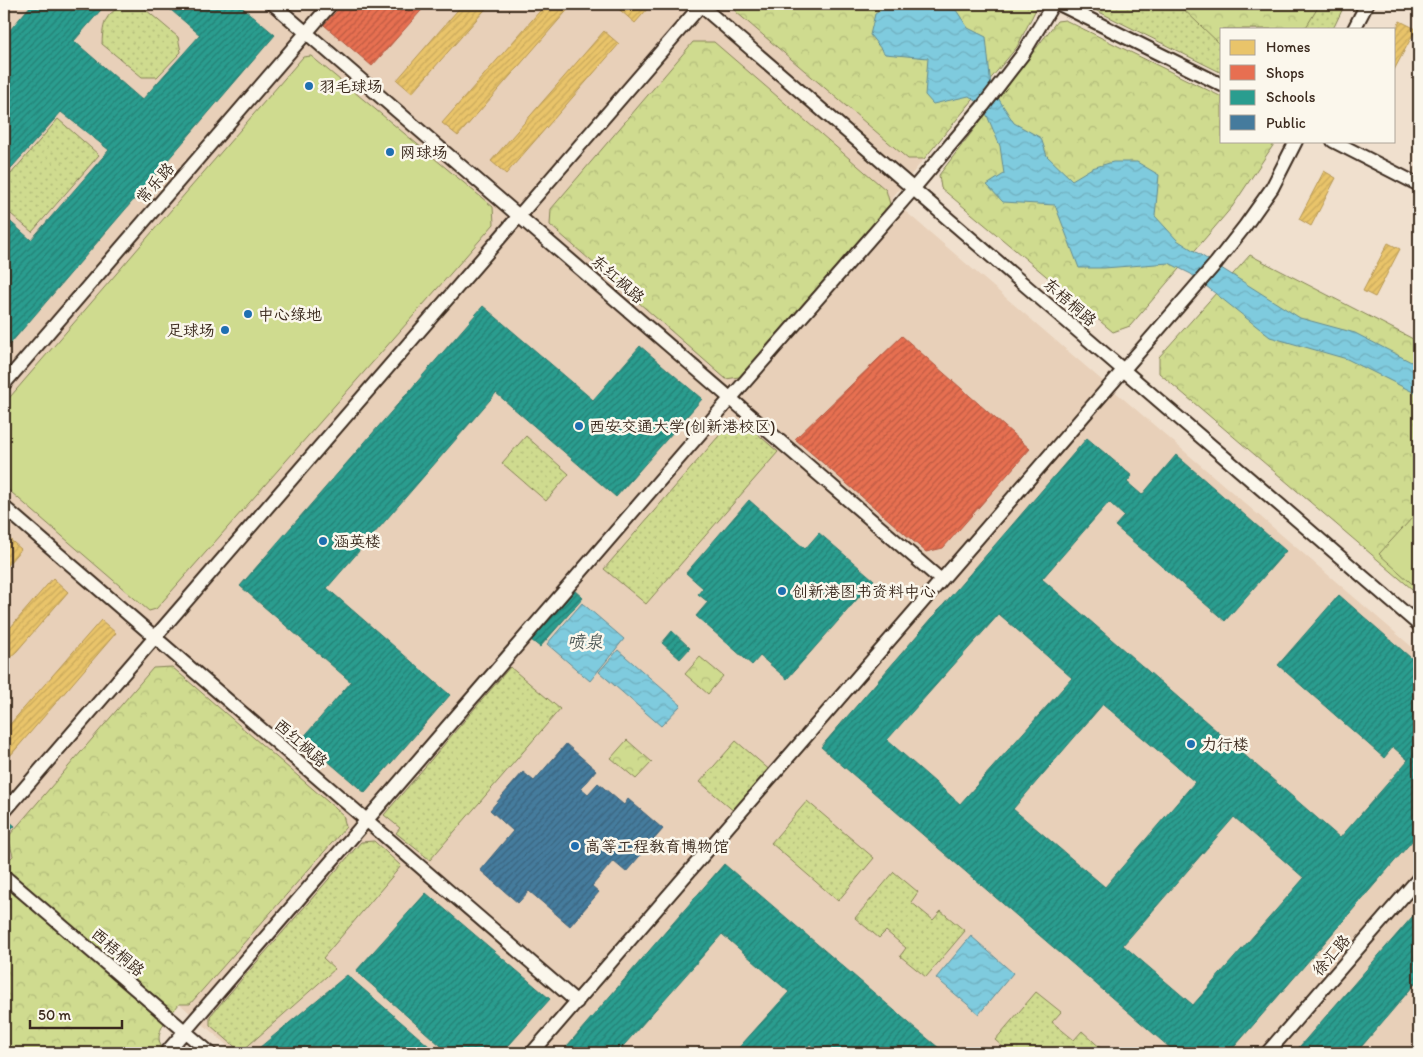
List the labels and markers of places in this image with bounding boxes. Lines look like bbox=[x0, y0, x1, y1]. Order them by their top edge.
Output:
place label: 羽毛球场 bbox=[319, 77, 383, 96]
marker: 羽毛球场 bbox=[303, 80, 315, 92]
place label: 网球场 bbox=[400, 143, 448, 162]
marker: 网球场 bbox=[384, 146, 396, 158]
place label: 中心绿地 bbox=[258, 305, 322, 324]
marker: 中心绿地 bbox=[242, 308, 254, 320]
place label: 足球场 bbox=[167, 321, 215, 340]
marker: 足球场 bbox=[219, 324, 231, 336]
place label: 西安交通大学(创新港校区) bbox=[589, 417, 775, 436]
marker: 西安交通大学(创新港校区) bbox=[573, 420, 585, 432]
place label: 涵英楼 bbox=[333, 532, 381, 551]
marker: 涵英楼 bbox=[317, 535, 329, 547]
place label: 创新港图书资料中心 bbox=[792, 582, 936, 601]
marker: 创新港图书资料中心 bbox=[776, 585, 788, 597]
place label: 力行楼 bbox=[1201, 735, 1249, 754]
marker: 力行楼 bbox=[1185, 738, 1197, 750]
place label: 高等工程教育博物馆 bbox=[585, 837, 729, 856]
marker: 高等工程教育博物馆 bbox=[569, 840, 581, 852]

